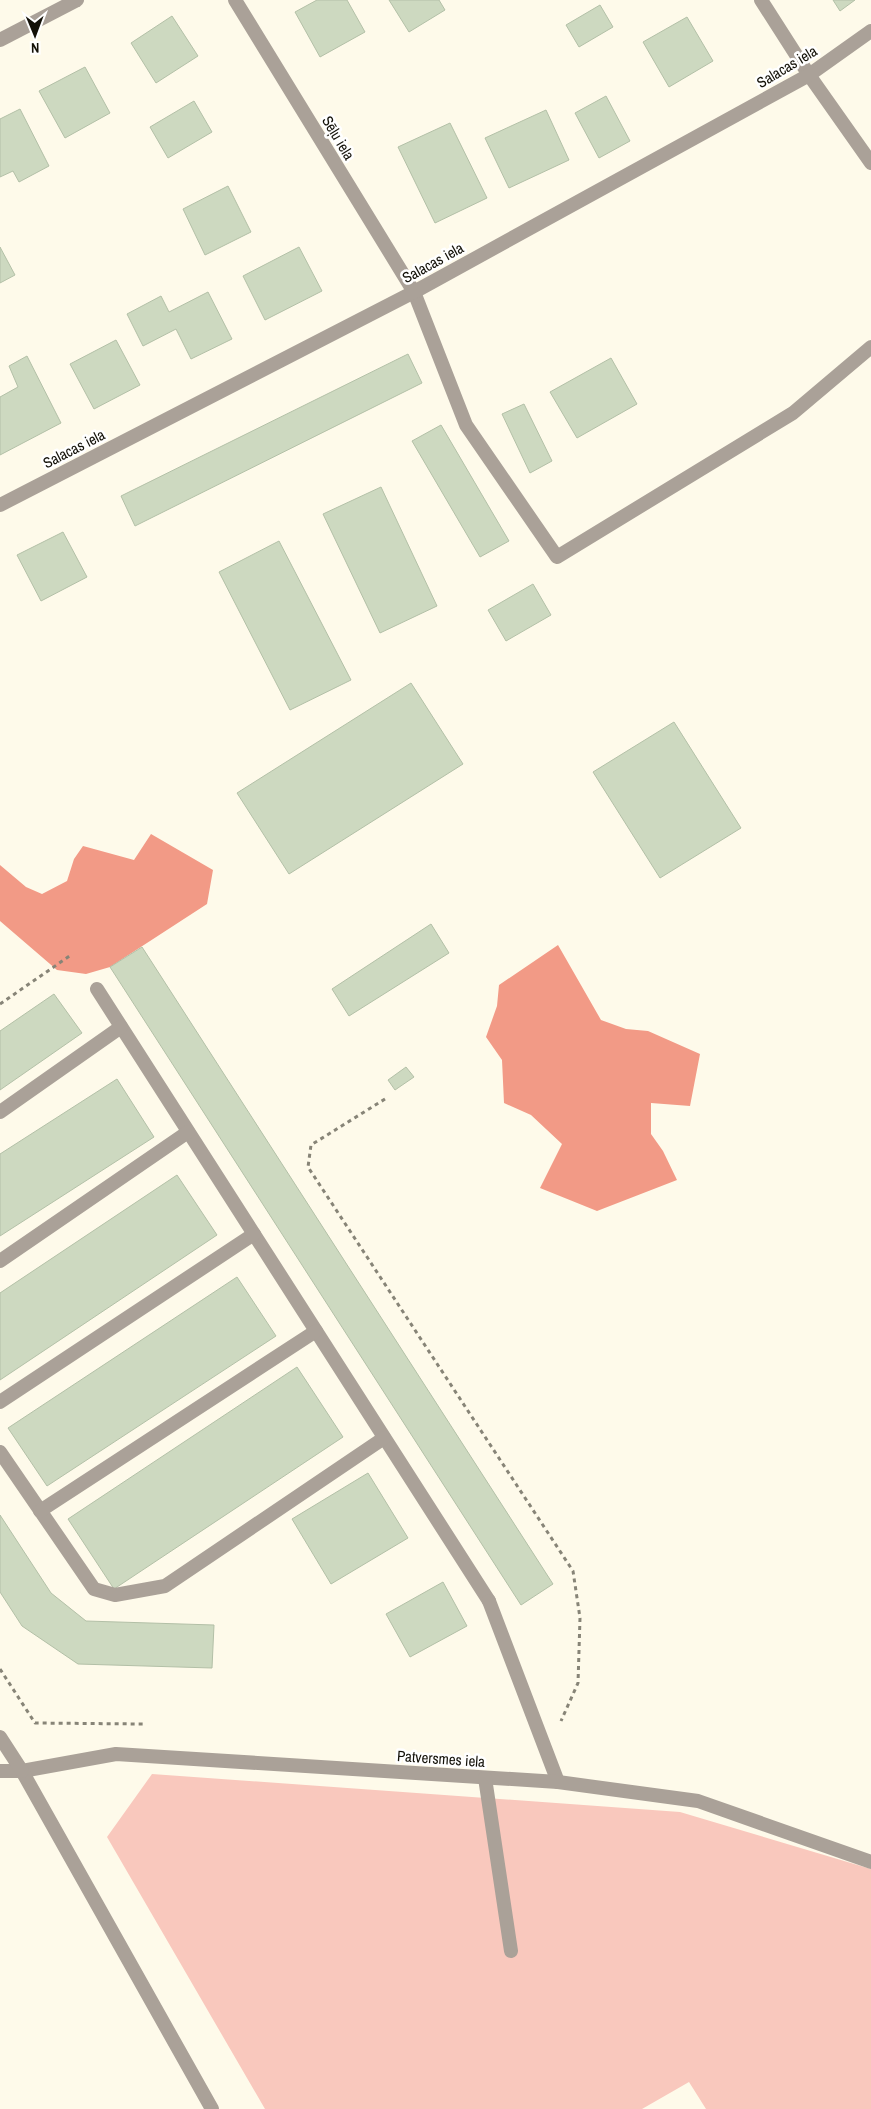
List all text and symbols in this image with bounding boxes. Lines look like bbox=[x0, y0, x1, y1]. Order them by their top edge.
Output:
north arrow bbox=[10, 10, 60, 60]
text: N bbox=[31, 39, 40, 57]
street label: Salacas iela bbox=[753, 40, 821, 93]
street label: Sēļu iela bbox=[317, 112, 360, 164]
street label: Salacas iela bbox=[398, 237, 467, 288]
street label: Salacas iela bbox=[39, 424, 109, 473]
street label: Patversmes iela bbox=[396, 1745, 486, 1772]

